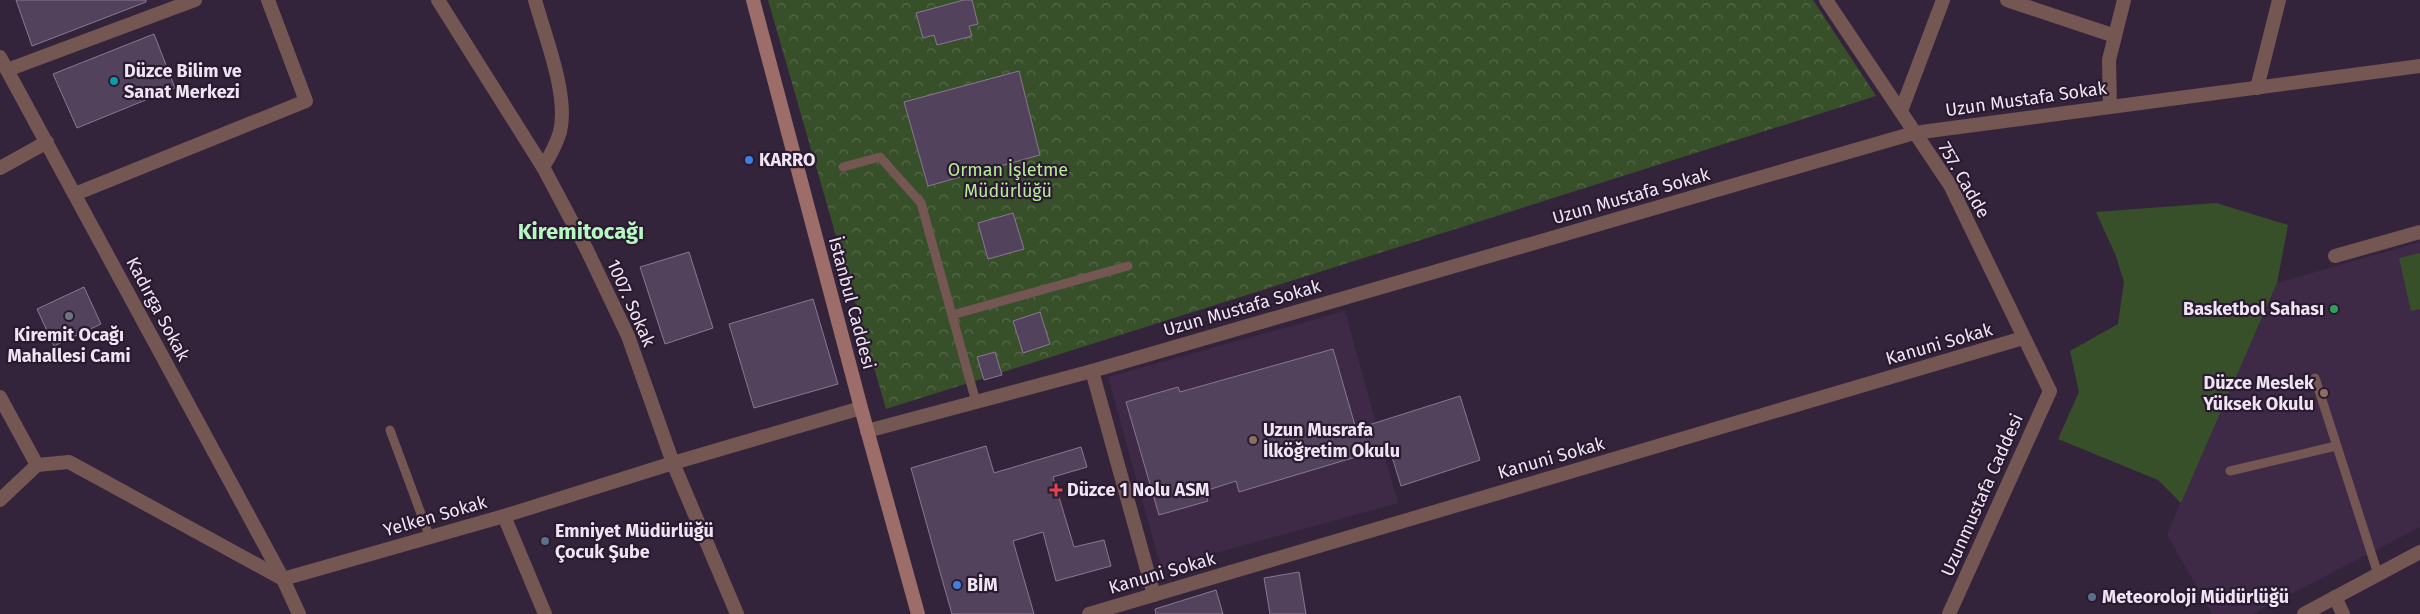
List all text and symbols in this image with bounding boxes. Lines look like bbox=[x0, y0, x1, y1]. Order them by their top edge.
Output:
place label: Düzce Bilim ve Sanat Merkezi bbox=[124, 60, 242, 103]
marker: Düzce Bilim ve Sanat Merkezi bbox=[108, 75, 120, 87]
street label: Uzun Mustafa Sokak bbox=[1944, 77, 2109, 121]
street label: 757. Cadde bbox=[1933, 138, 1995, 222]
place label: KARRO bbox=[759, 149, 815, 171]
marker: KARRO bbox=[743, 154, 755, 166]
park label: Orman İşletme Müdürlüğü bbox=[948, 159, 1068, 202]
street label: Uzun Mustafa Sokak bbox=[1550, 163, 1713, 229]
district label: Kiremitocağı bbox=[518, 218, 644, 245]
street label: İstanbul Caddesi bbox=[824, 234, 880, 372]
street label: Kadırga Sokak bbox=[121, 253, 195, 365]
street label: 1007. Sokak bbox=[602, 256, 660, 351]
street label: Uzun Mustafa Sokak bbox=[1161, 275, 1324, 341]
place label: Basketbol Sahası bbox=[2183, 298, 2324, 320]
marker: Basketbol Sahası bbox=[2328, 303, 2340, 315]
marker: Kiremit Ocağı Mahallesi Cami bbox=[63, 310, 75, 322]
street label: Kanuni Sokak bbox=[1883, 318, 1996, 370]
place label: Kiremit Ocağı Mahallesi Cami bbox=[8, 324, 130, 367]
place label: Düzce Meslek Yüksek Okulu bbox=[2202, 372, 2315, 415]
marker: Düzce Meslek Yüksek Okulu bbox=[2318, 387, 2330, 399]
street label: Uzunmustafa Caddesi bbox=[1936, 410, 2028, 580]
place label: Uzun Musrafa İlköğretim Okulu bbox=[1263, 419, 1400, 462]
street label: Kanuni Sokak bbox=[1495, 432, 1608, 484]
marker: Uzun Musrafa İlköğretim Okulu bbox=[1247, 434, 1259, 446]
place label: Düzce 1 Nolu ASM bbox=[1067, 479, 1209, 501]
marker: Düzce 1 Nolu ASM bbox=[1049, 483, 1063, 497]
street label: Yelken Sokak bbox=[381, 491, 490, 541]
place label: Emniyet Müdürlüğü Çocuk Şube bbox=[555, 520, 714, 563]
marker: Emniyet Müdürlüğü Çocuk Şube bbox=[539, 535, 551, 547]
street label: Kanuni Sokak bbox=[1106, 547, 1219, 599]
place label: BİM bbox=[967, 574, 998, 596]
marker: BİM bbox=[951, 579, 963, 591]
place label: Meteoroloji Müdürlüğü bbox=[2102, 586, 2289, 608]
marker: Meteoroloji Müdürlüğü bbox=[2086, 591, 2098, 603]

